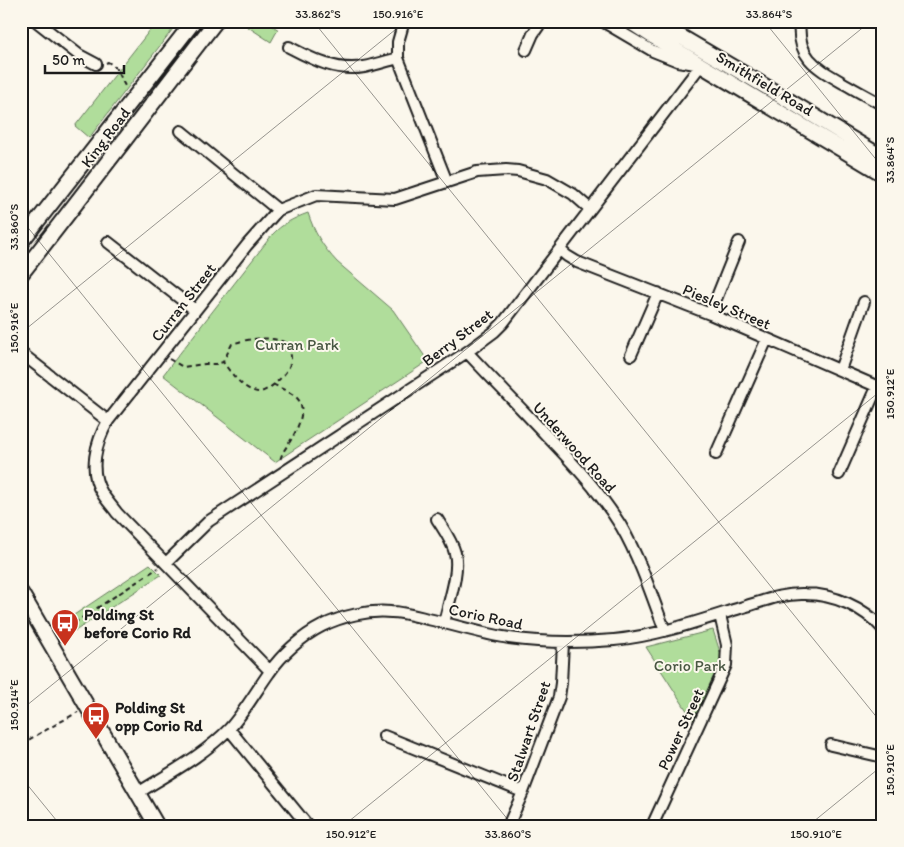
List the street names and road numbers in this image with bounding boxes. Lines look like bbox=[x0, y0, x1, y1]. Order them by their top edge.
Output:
street label: Smithfield Road bbox=[713, 47, 817, 120]
street label: King Road bbox=[77, 103, 134, 171]
street label: Curran Street bbox=[147, 259, 220, 345]
street label: Piesley Street bbox=[680, 279, 774, 334]
street label: Berry Street bbox=[418, 305, 496, 370]
street label: Underwood Road bbox=[529, 398, 621, 497]
street label: Corio Road bbox=[447, 599, 525, 634]
street label: Stalwart Street bbox=[502, 678, 555, 784]
street label: Power Street bbox=[653, 685, 708, 773]

